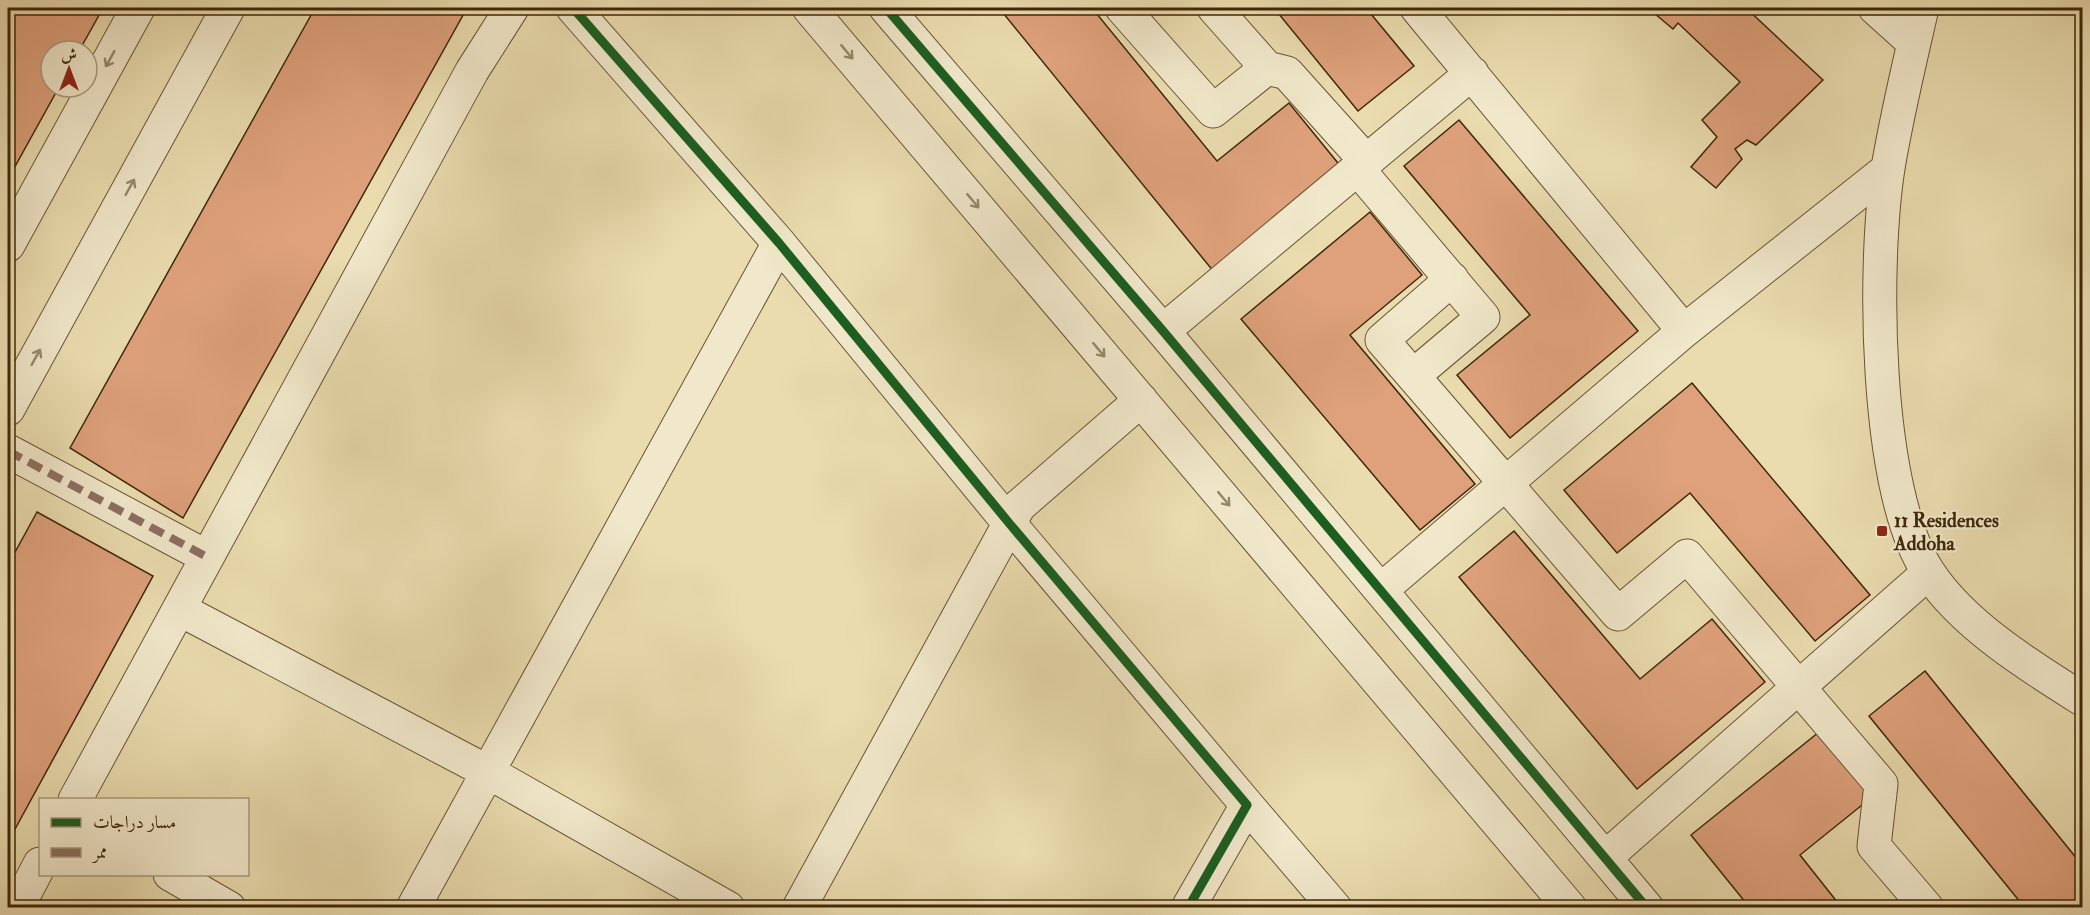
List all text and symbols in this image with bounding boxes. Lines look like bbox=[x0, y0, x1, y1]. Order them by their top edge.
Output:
north arrow bbox=[39, 39, 99, 99]
one-way arrow bbox=[840, 44, 853, 60]
text: ش bbox=[61, 45, 77, 65]
one-way arrow bbox=[104, 50, 116, 67]
one-way arrow bbox=[125, 178, 136, 196]
one-way arrow bbox=[966, 193, 979, 209]
one-way arrow bbox=[1092, 342, 1105, 358]
one-way arrow bbox=[31, 349, 42, 367]
one-way arrow bbox=[1218, 491, 1231, 507]
place label: 11 Residences Addoha bbox=[1893, 508, 1999, 556]
marker: 11 Residences Addoha bbox=[1875, 524, 1889, 538]
legend bbox=[39, 798, 249, 876]
text: مسار دراجات bbox=[93, 811, 176, 834]
text: ممر bbox=[91, 841, 107, 864]

